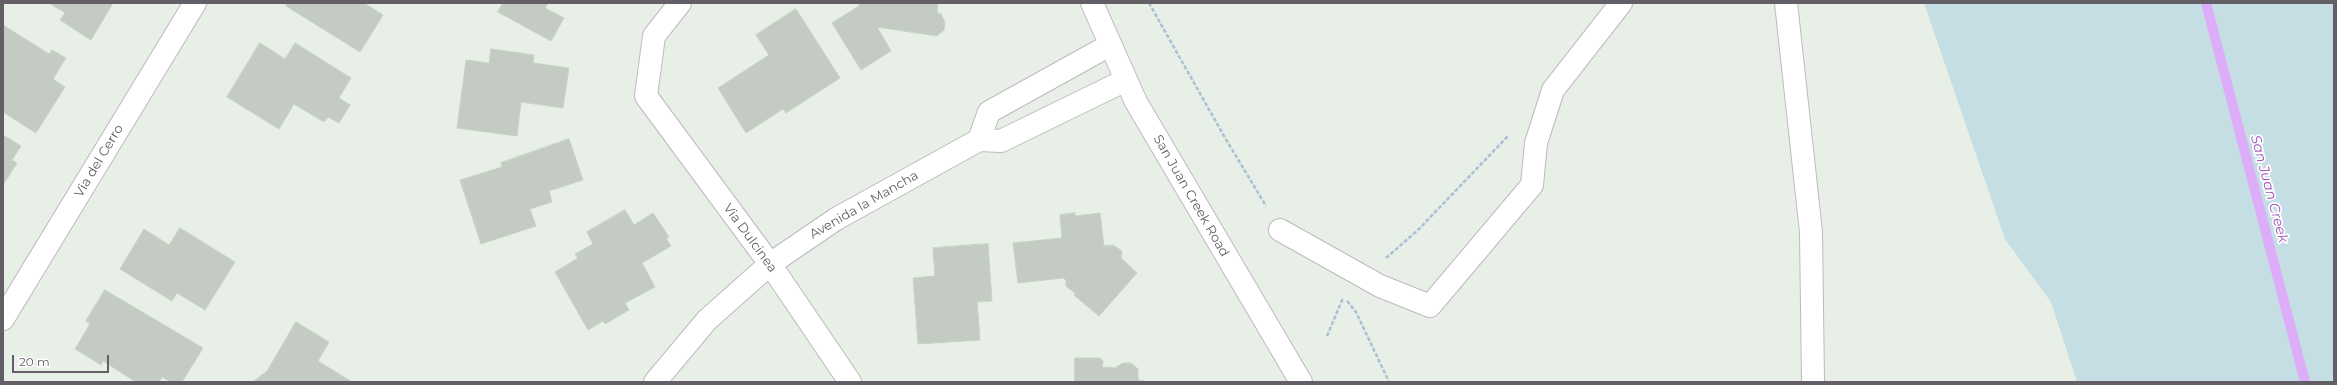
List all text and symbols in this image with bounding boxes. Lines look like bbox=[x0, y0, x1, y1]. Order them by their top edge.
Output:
street label: Via del Cerro bbox=[71, 122, 127, 200]
street label: San Juan Creek Road bbox=[1150, 132, 1232, 260]
water label: San Juan Creek bbox=[2247, 133, 2291, 245]
street label: Avenida la Mancha bbox=[807, 167, 921, 243]
street label: Via Dulcinea bbox=[720, 201, 780, 275]
scale bar bbox=[14, 347, 111, 373]
text: 20 m bbox=[19, 354, 50, 369]

